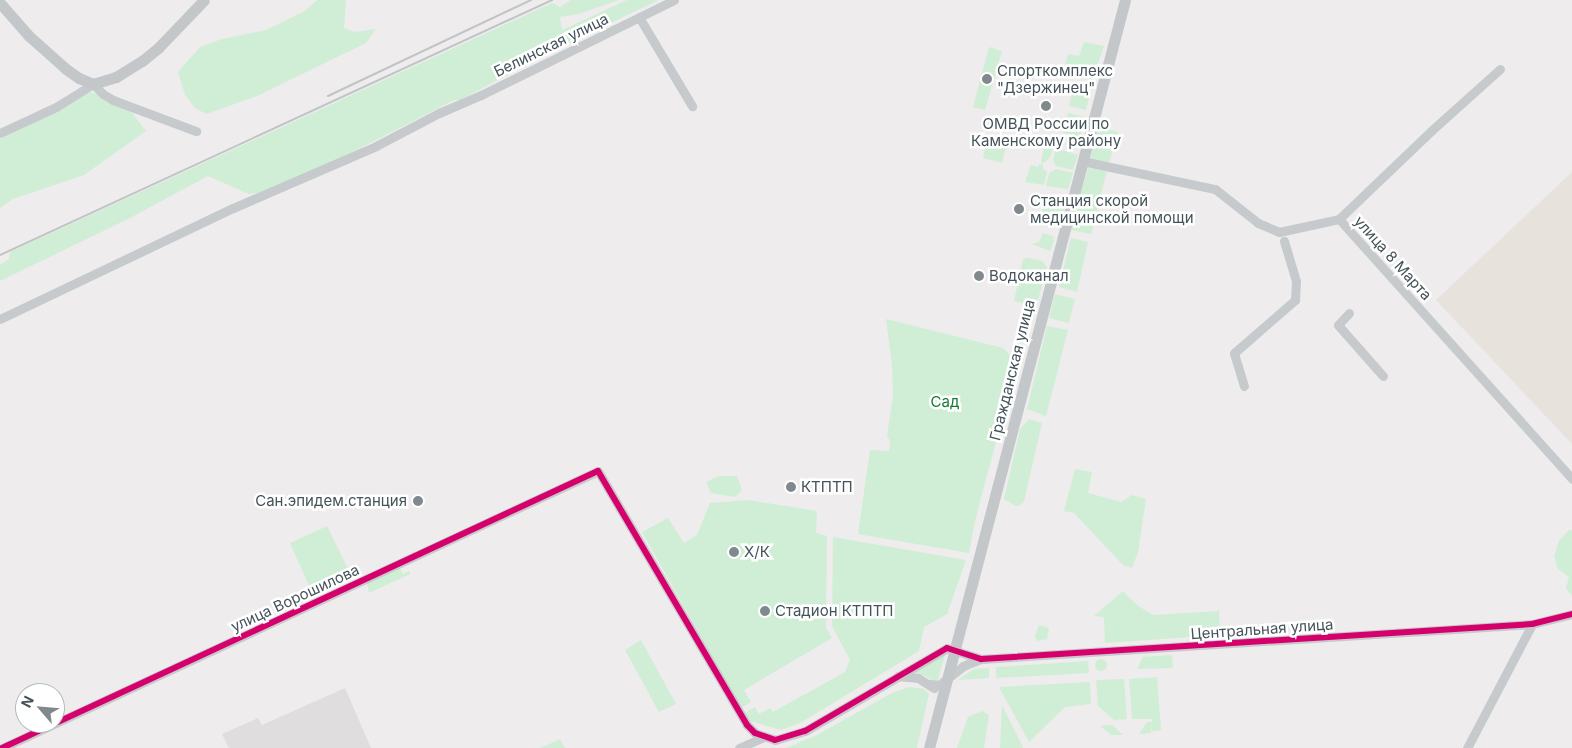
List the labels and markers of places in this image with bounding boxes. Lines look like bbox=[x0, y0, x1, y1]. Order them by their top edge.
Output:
place label: Спорткомплекс "Дзержинец" bbox=[997, 61, 1113, 96]
marker: Спорткомплекс "Дзержинец" bbox=[981, 73, 993, 85]
marker: ОМВД России по Каменскому району bbox=[1040, 100, 1052, 112]
place label: ОМВД России по Каменскому району bbox=[971, 114, 1121, 149]
place label: Станция скорой медицинской помощи bbox=[1030, 191, 1194, 226]
marker: Станция скорой медицинской помощи bbox=[1012, 202, 1026, 216]
place label: Водоканал bbox=[989, 267, 1069, 285]
marker: Водоканал bbox=[973, 270, 985, 282]
place label: КТПТП bbox=[801, 478, 853, 496]
marker: КТПТП bbox=[785, 481, 797, 493]
place label: Сан.эпидем.станция bbox=[255, 492, 407, 510]
marker: Сан.эпидем.станция bbox=[411, 494, 425, 508]
place label: Х/К bbox=[744, 543, 770, 561]
marker: Х/К bbox=[728, 546, 740, 558]
place label: Стадион КТПТП bbox=[775, 602, 893, 620]
marker: Стадион КТПТП bbox=[759, 605, 771, 617]

